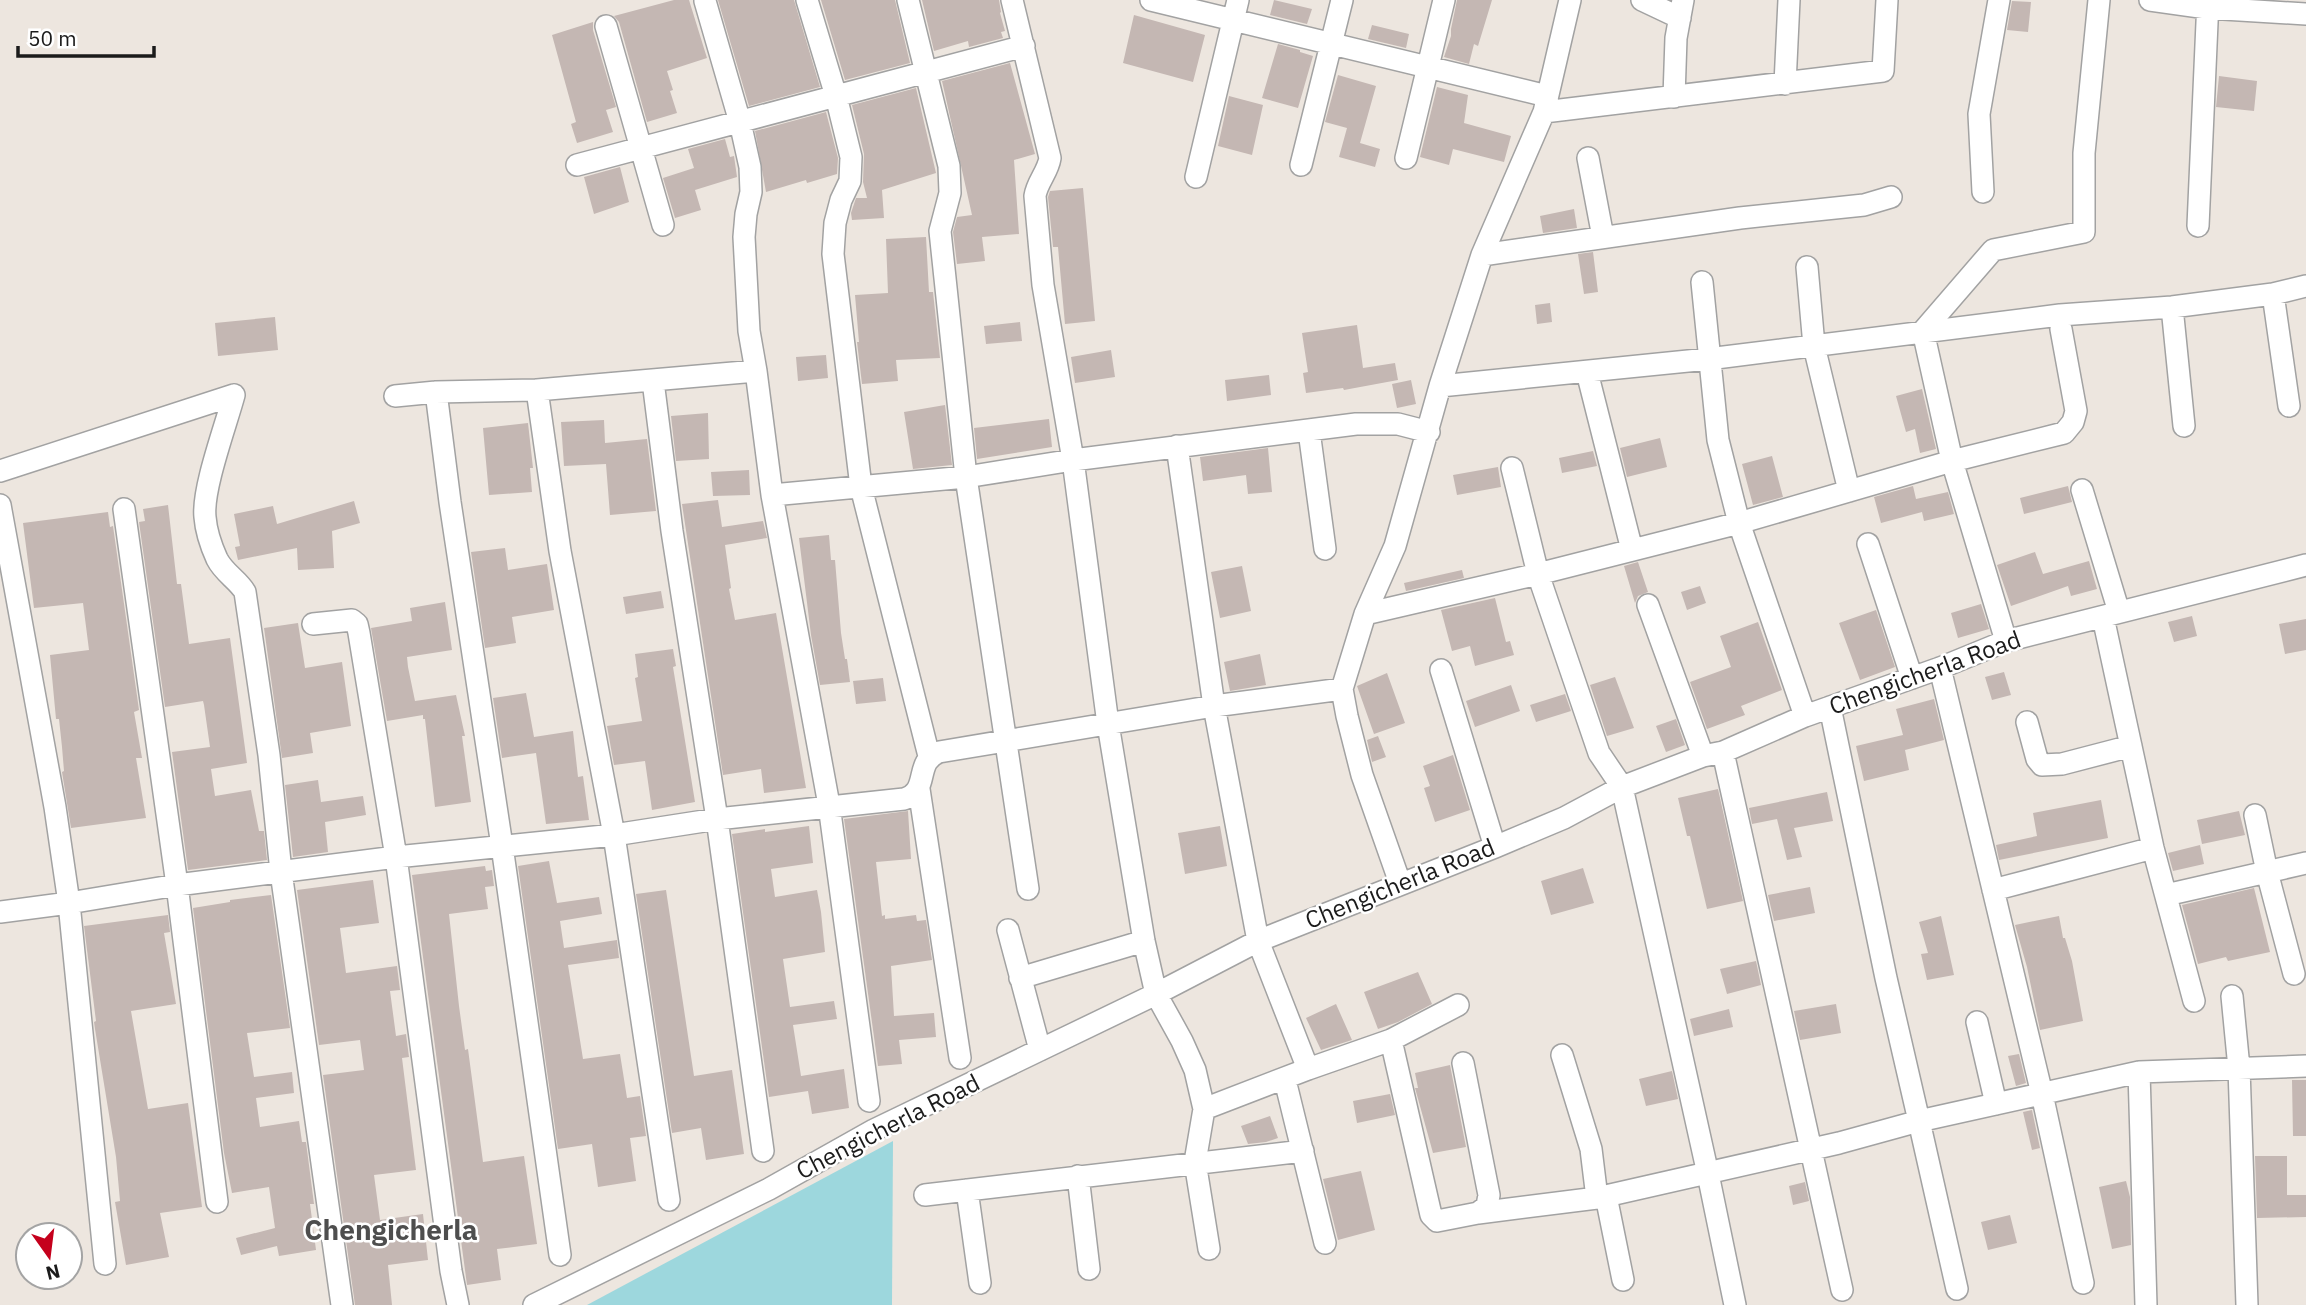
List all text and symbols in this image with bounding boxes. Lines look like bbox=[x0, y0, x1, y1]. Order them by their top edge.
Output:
scale bar bbox=[18, 14, 154, 58]
text: 50 m bbox=[28, 24, 77, 52]
street label: Chengicherla Road bbox=[1824, 622, 2025, 722]
street label: Chengicherla Road bbox=[1300, 830, 1499, 936]
street label: Chengicherla Road bbox=[790, 1066, 985, 1186]
district label: Chengicherla bbox=[304, 1211, 478, 1248]
north arrow bbox=[14, 1221, 84, 1291]
text: N bbox=[44, 1259, 63, 1286]

